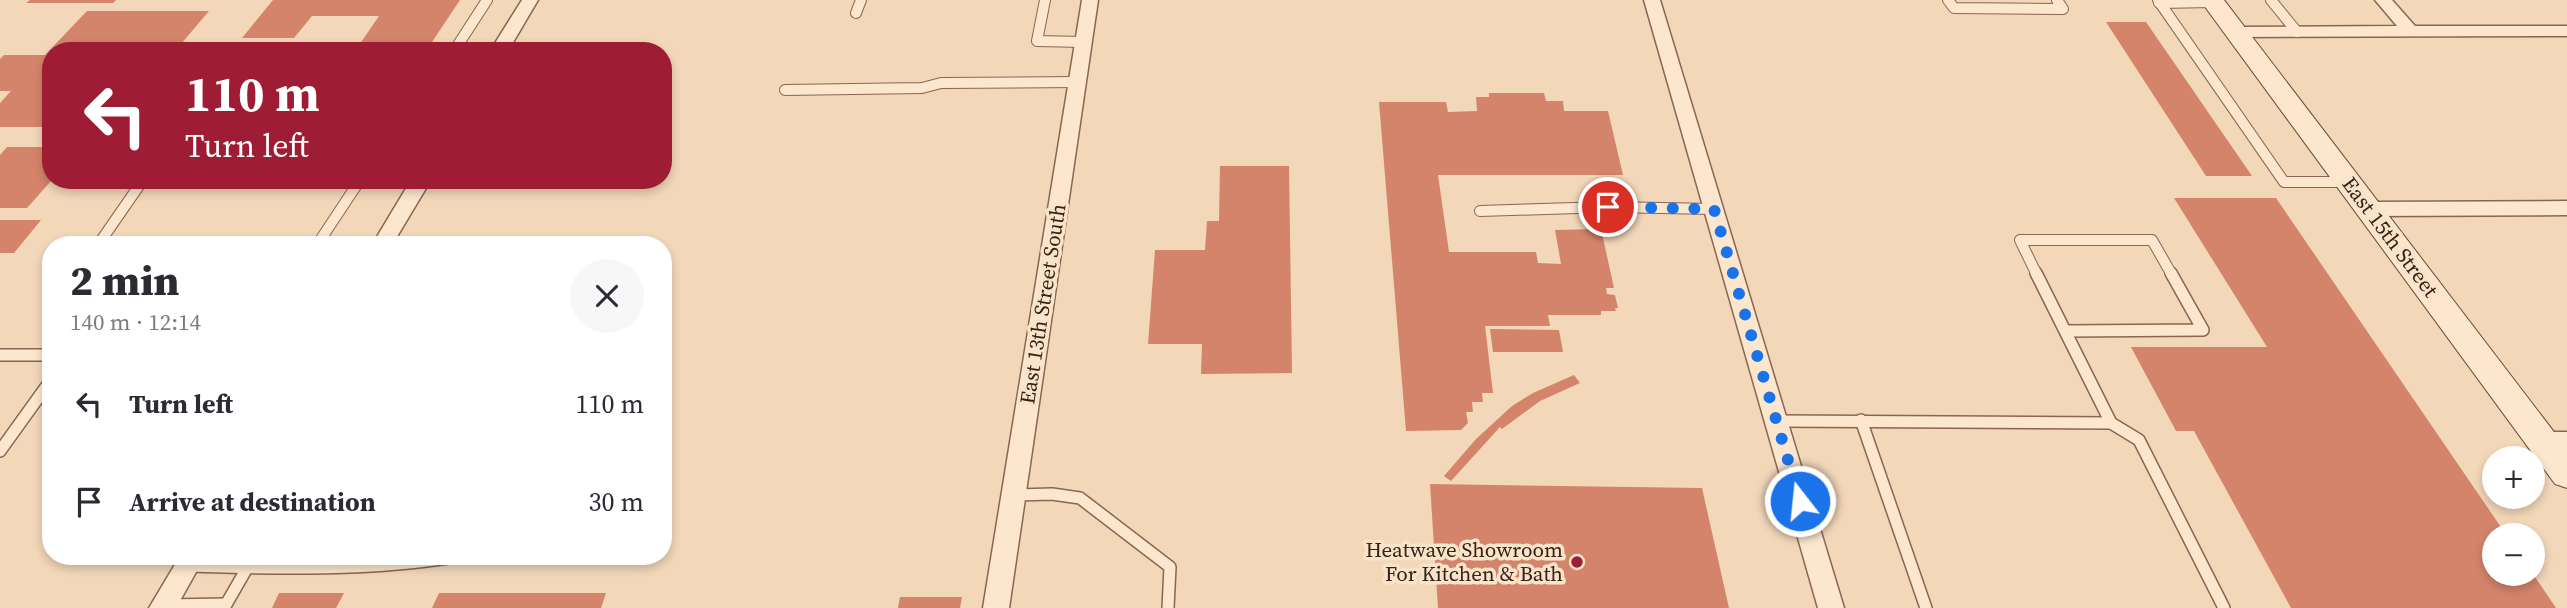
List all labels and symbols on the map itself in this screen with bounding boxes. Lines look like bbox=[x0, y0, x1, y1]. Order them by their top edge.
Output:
street label: East 15th Street bbox=[2336, 171, 2445, 303]
pin bbox=[1578, 177, 1638, 237]
street label: East 13th Street South bbox=[1012, 202, 1073, 406]
position arrow bbox=[1763, 464, 1837, 538]
place label: Heatwave Showroom For Kitchen & Bath bbox=[1365, 535, 1563, 588]
marker: Heatwave Showroom For Kitchen & Bath bbox=[1569, 554, 1585, 570]

